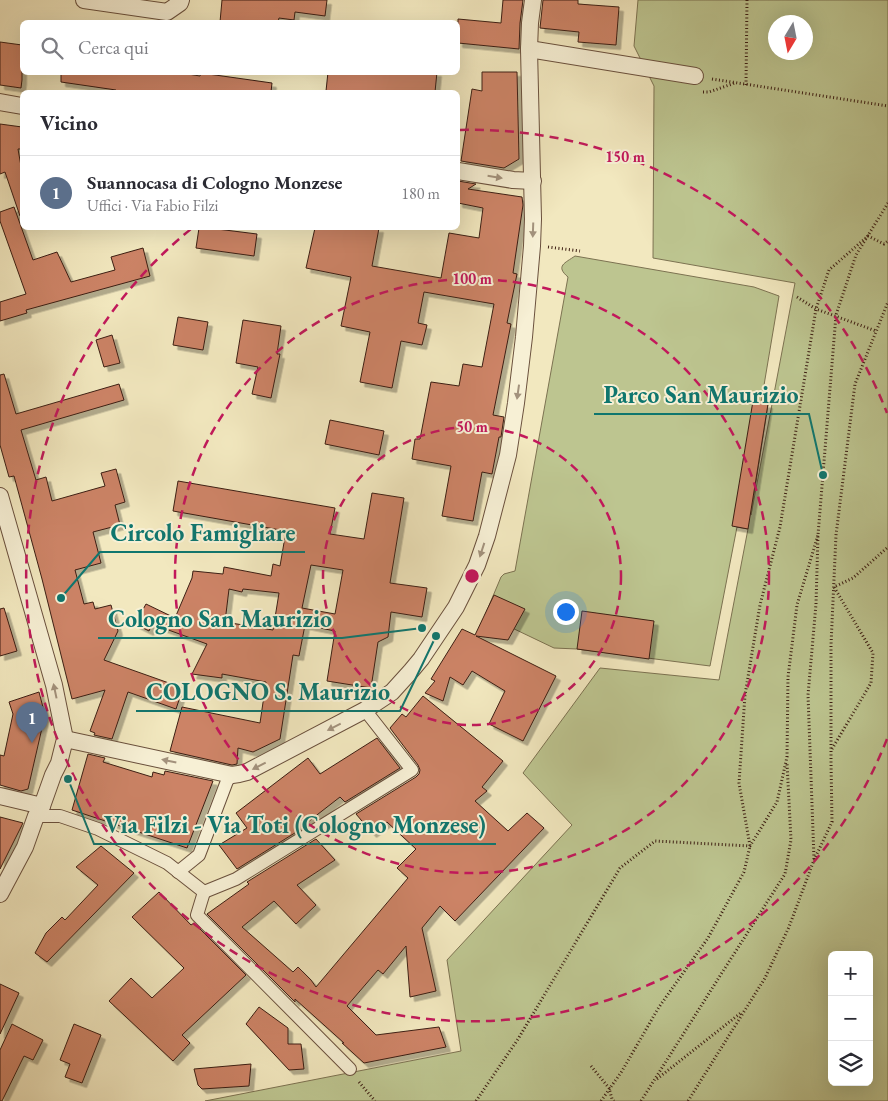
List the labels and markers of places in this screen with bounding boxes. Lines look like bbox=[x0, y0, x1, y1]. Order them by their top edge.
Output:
callout: Parco San Maurizio bbox=[594, 375, 809, 414]
callout: Circolo Famigliare bbox=[100, 513, 305, 552]
centre of rings bbox=[463, 567, 481, 585]
callout: Cologno San Maurizio bbox=[98, 599, 342, 638]
callout: COLOGNO S. Maurizio bbox=[136, 672, 400, 711]
pin: 1 bbox=[16, 702, 48, 743]
callout: Via Filzi - Via Toti (Cologno Monzese) bbox=[94, 805, 496, 844]

